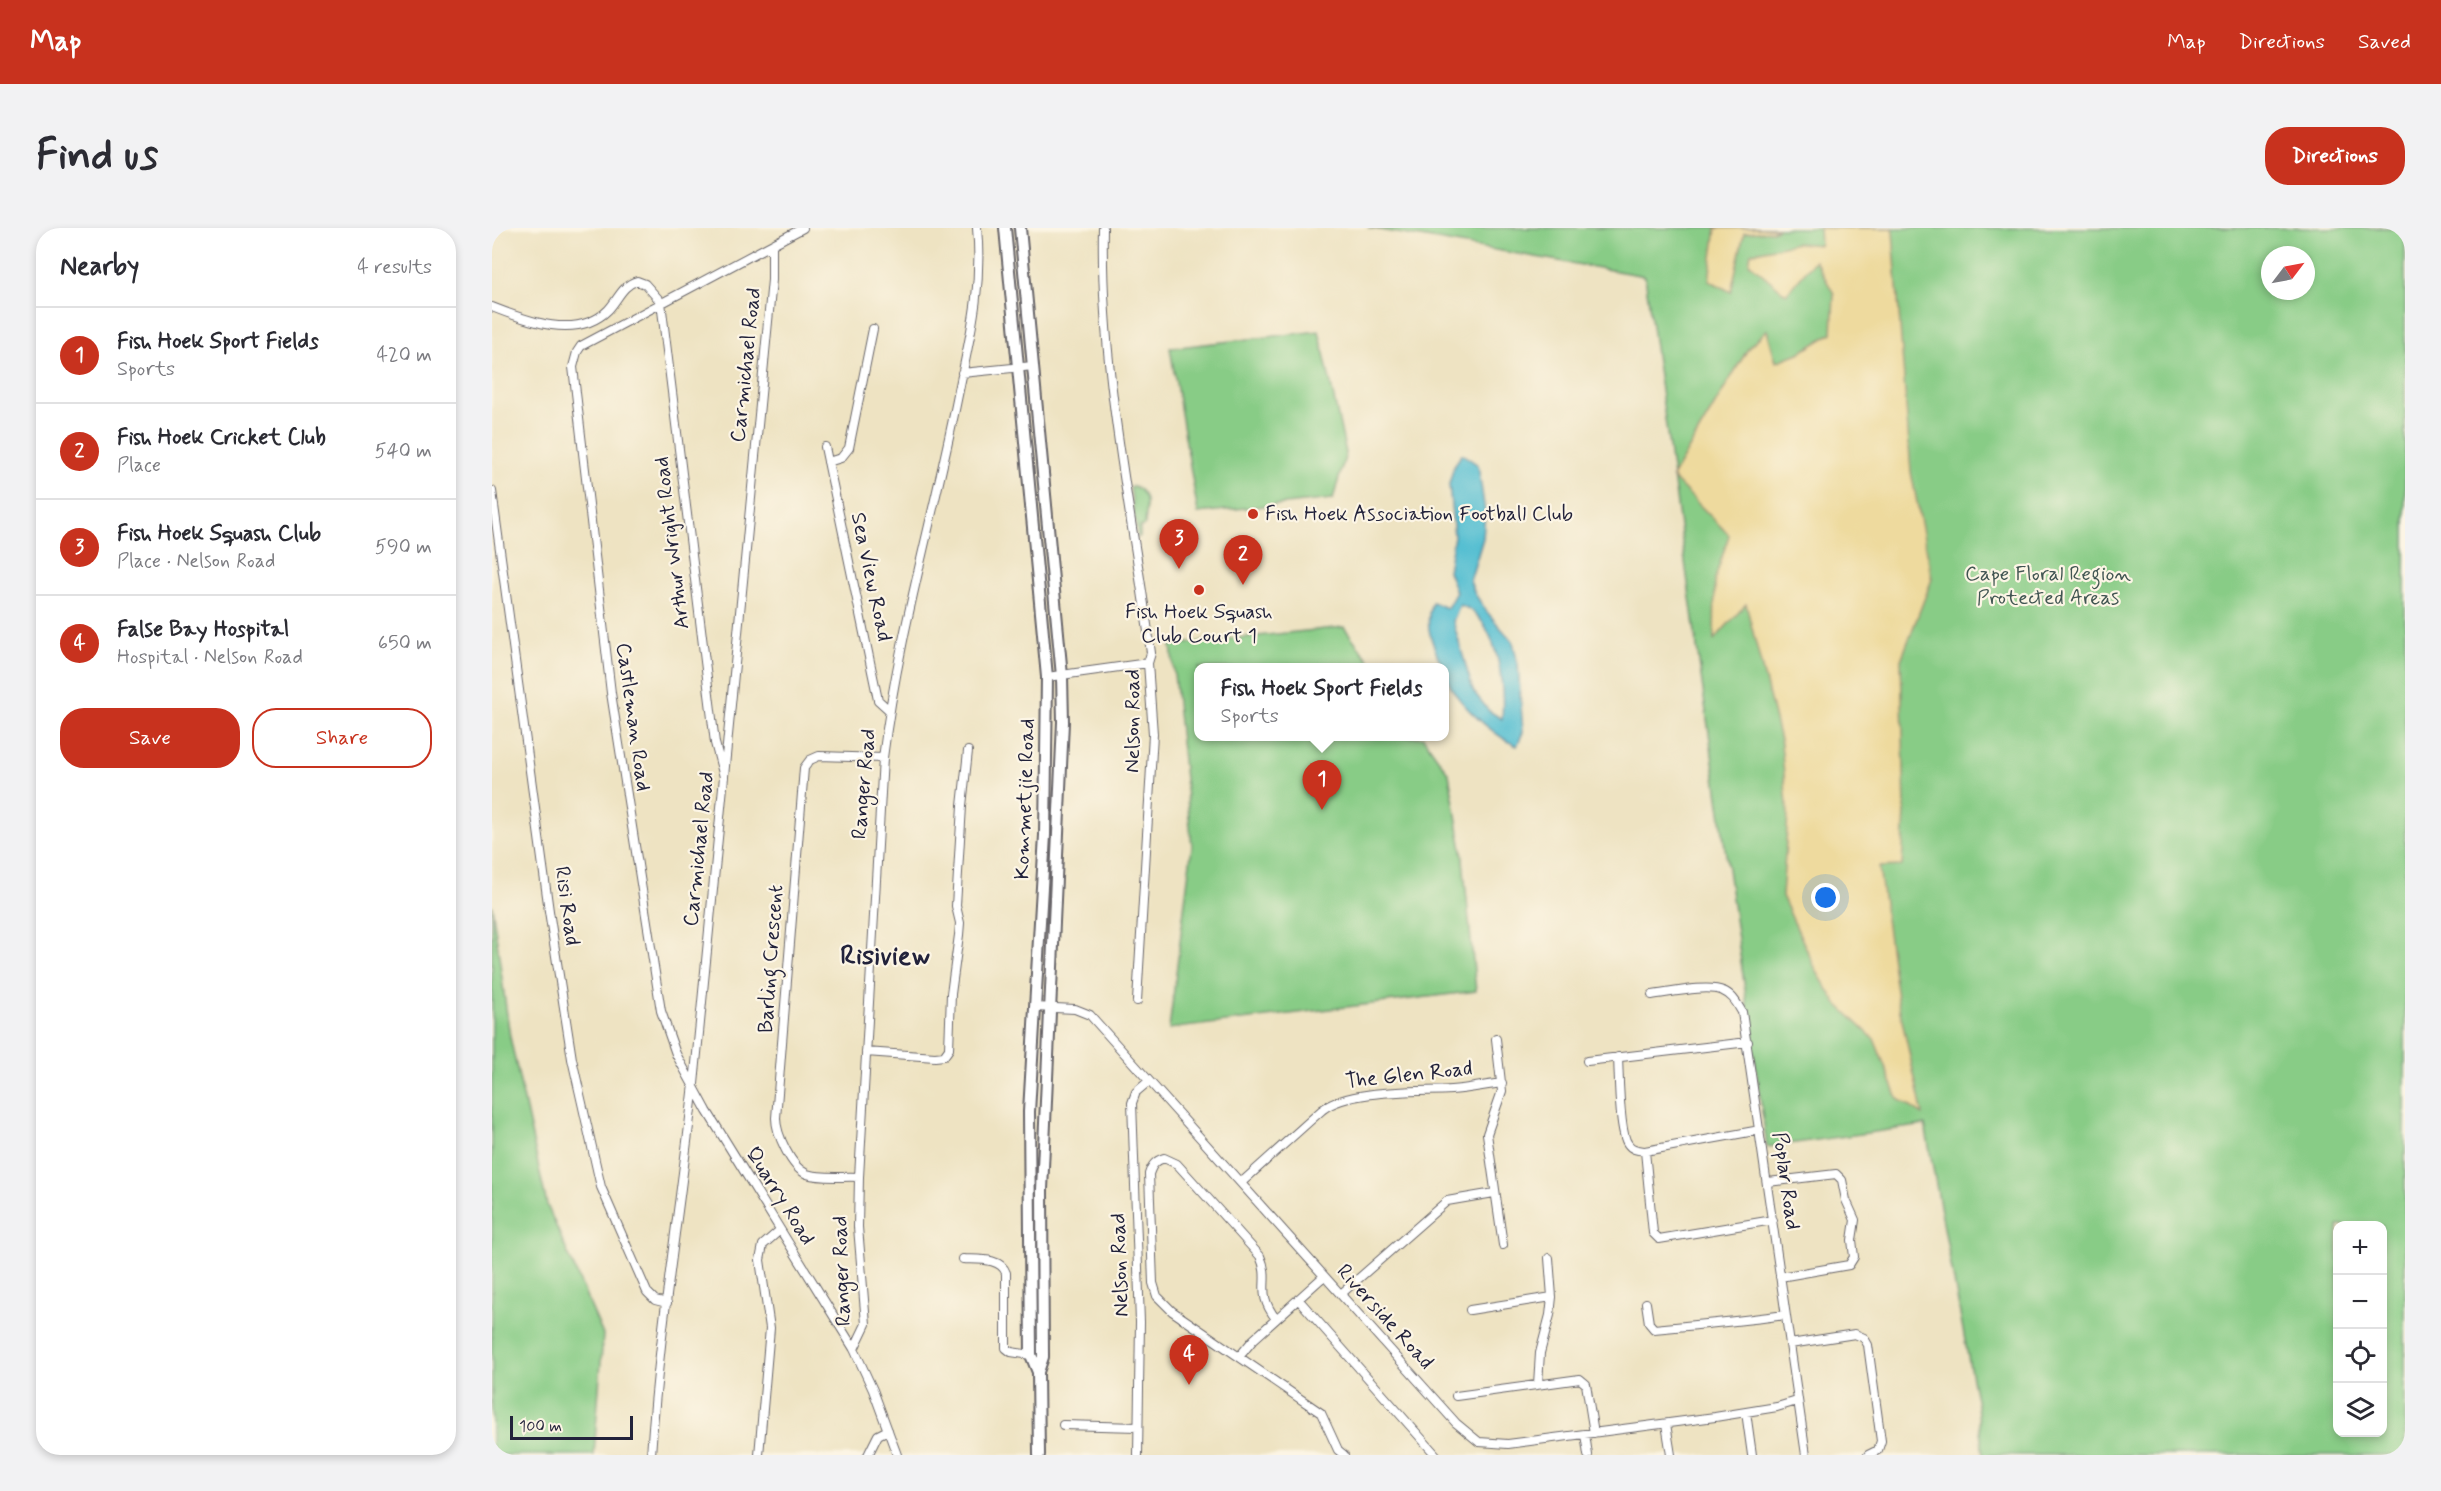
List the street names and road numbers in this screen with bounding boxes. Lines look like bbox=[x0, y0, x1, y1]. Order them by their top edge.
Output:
street label: Carmichael Road bbox=[724, 286, 768, 444]
street label: Arthur Wright Road bbox=[648, 455, 696, 631]
street label: Sea View Road bbox=[844, 510, 898, 644]
street label: Castleman Road bbox=[609, 641, 657, 793]
street label: Nelson Road bbox=[1119, 669, 1147, 773]
street label: Kommetjie Road bbox=[1008, 718, 1042, 880]
street label: Ranger Road bbox=[845, 728, 884, 840]
street label: Carmichael Road bbox=[677, 770, 721, 928]
street label: Risi Road bbox=[548, 864, 586, 948]
street label: Barling Crescent bbox=[752, 884, 792, 1034]
street label: The Glen Road bbox=[1344, 1054, 1474, 1096]
street label: Poplar Road bbox=[1765, 1130, 1807, 1232]
street label: Quarry Road bbox=[739, 1141, 821, 1251]
street label: Nelson Road bbox=[1104, 1213, 1136, 1317]
street label: Ranger Road bbox=[826, 1215, 859, 1327]
street label: Riverside Road bbox=[1330, 1258, 1440, 1376]

